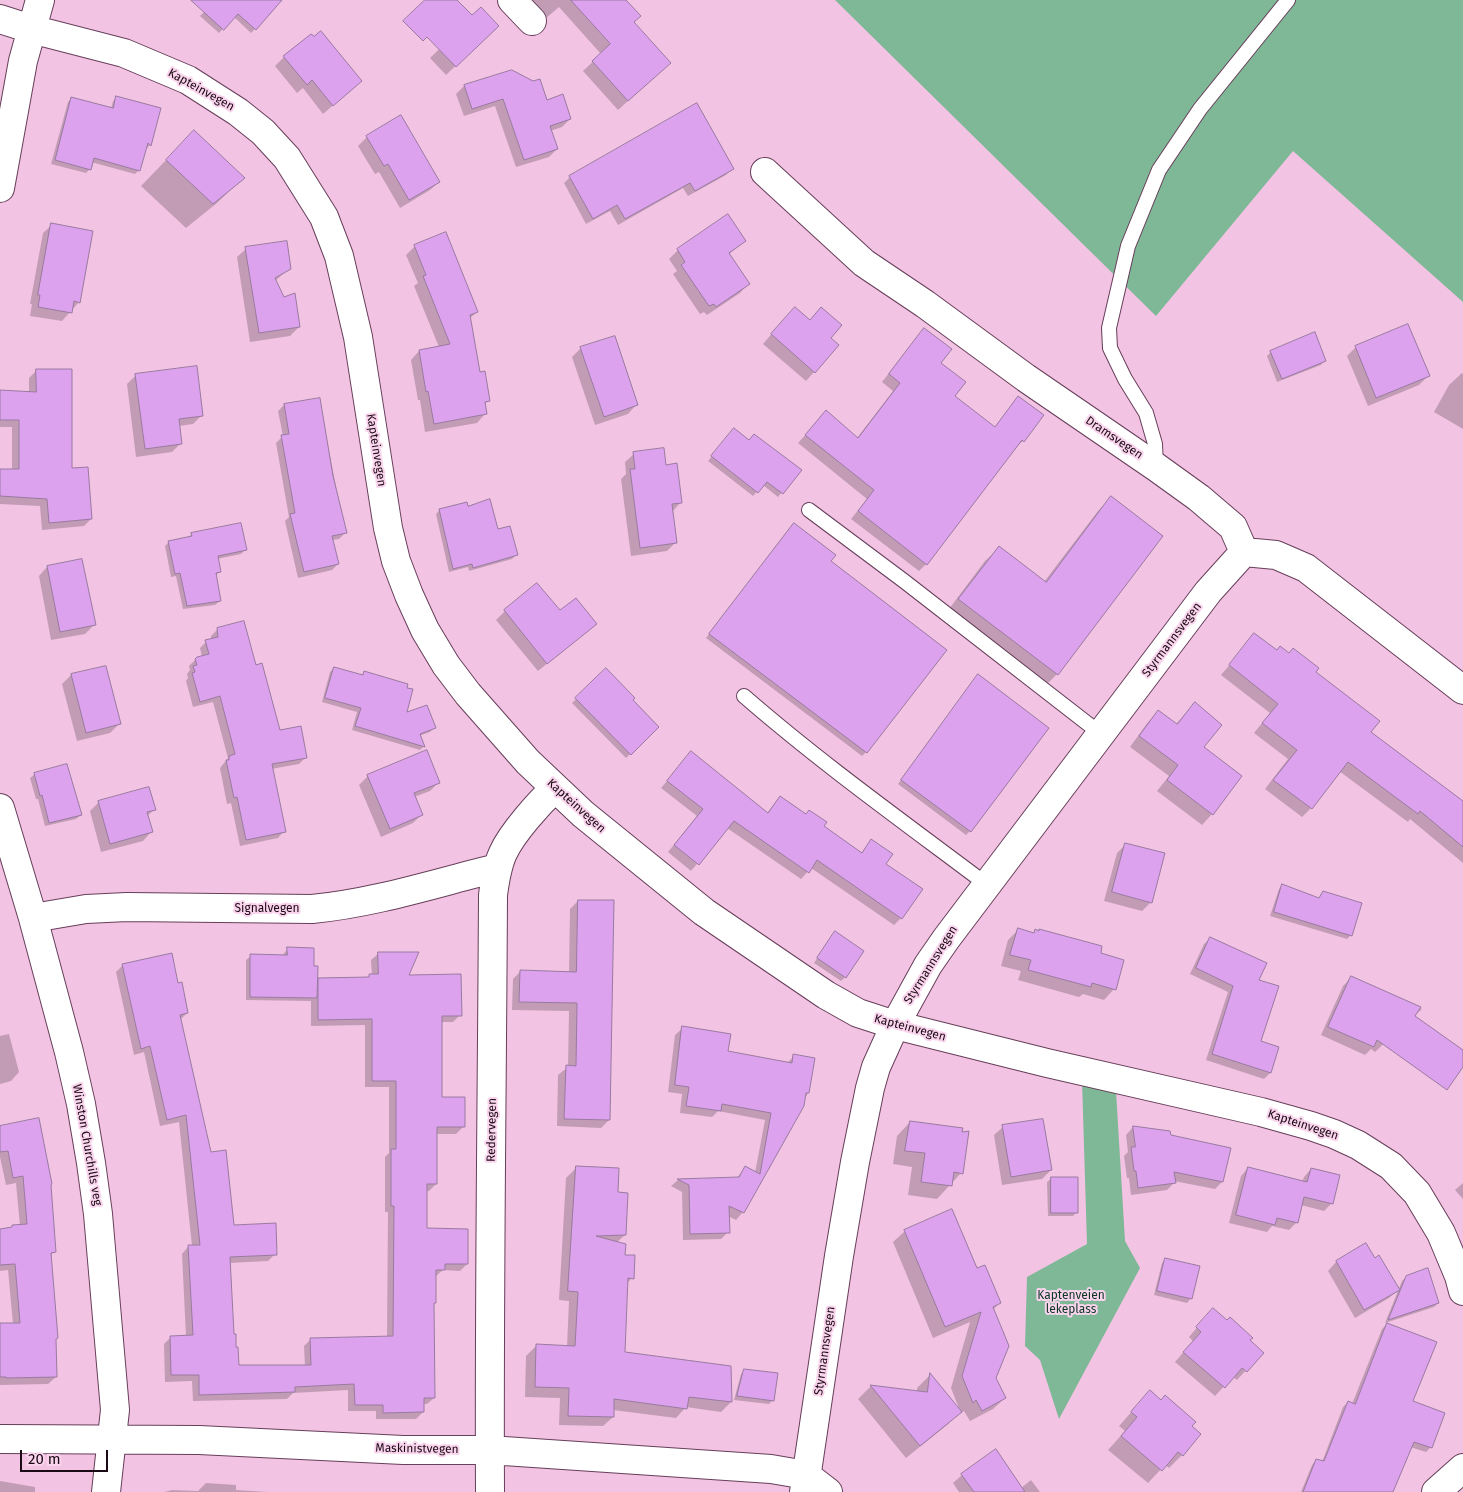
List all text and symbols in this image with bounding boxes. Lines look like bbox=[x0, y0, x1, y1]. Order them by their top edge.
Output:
street label: Kapteinvegen bbox=[165, 66, 237, 114]
street label: Kapteinvegen bbox=[363, 412, 389, 488]
street label: Dramsvegen bbox=[1083, 414, 1145, 462]
street label: Styrmannsvegen bbox=[1139, 600, 1205, 680]
street label: Kapteinvegen bbox=[544, 776, 608, 836]
street label: Signalvegen bbox=[234, 902, 300, 916]
street label: Styrmannsvegen bbox=[901, 923, 961, 1007]
street label: Kapteinvegen bbox=[873, 1012, 947, 1044]
street label: Winston Churchills veg bbox=[69, 1083, 105, 1207]
street label: Redervegen bbox=[484, 1098, 500, 1162]
street label: Kapteinvegen bbox=[1266, 1107, 1340, 1143]
park label: Kaptenveien lekeplass bbox=[1037, 1289, 1105, 1317]
street label: Styrmannsvegen bbox=[812, 1306, 838, 1396]
scale bar bbox=[22, 1440, 110, 1472]
street label: Maskinistvegen bbox=[375, 1441, 459, 1457]
text: 20 m bbox=[28, 1450, 61, 1468]

